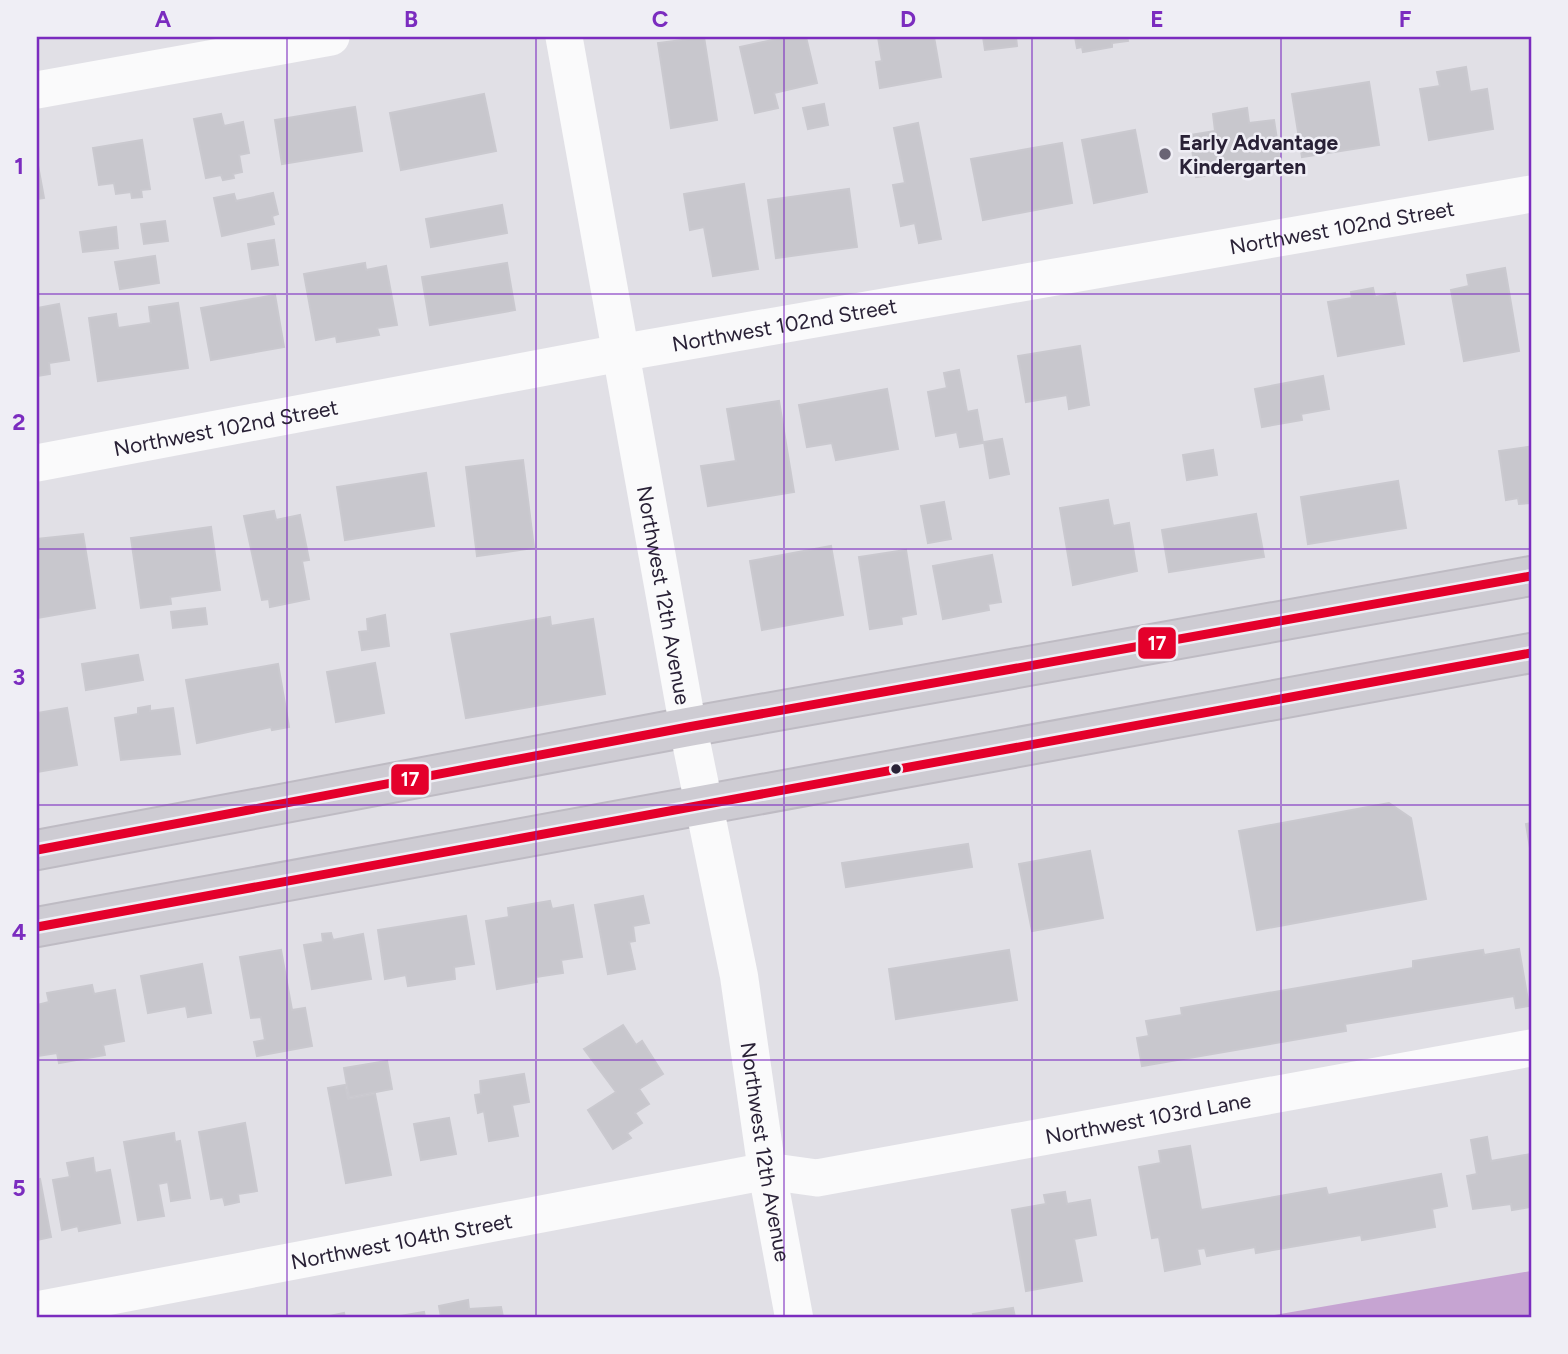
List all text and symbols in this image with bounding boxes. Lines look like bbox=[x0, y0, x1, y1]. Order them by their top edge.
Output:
text: A bbox=[155, 5, 172, 33]
text: B bbox=[404, 5, 418, 33]
text: C bbox=[652, 5, 669, 33]
text: D bbox=[900, 5, 916, 33]
text: E bbox=[1150, 5, 1164, 33]
text: F bbox=[1399, 5, 1412, 33]
place label: Early Advantage Kindergarten bbox=[1179, 130, 1339, 179]
marker: Early Advantage Kindergarten bbox=[1157, 146, 1173, 162]
text: 1 bbox=[14, 152, 24, 180]
street label: Northwest 102nd Street bbox=[1227, 195, 1456, 259]
street label: Northwest 102nd Street bbox=[670, 292, 899, 356]
street label: Northwest 102nd Street bbox=[111, 394, 340, 461]
text: 2 bbox=[12, 408, 26, 436]
street label: Northwest 12th Avenue bbox=[632, 484, 696, 707]
line badge: 17 bbox=[1137, 626, 1177, 660]
text: 17 bbox=[1148, 632, 1166, 655]
text: 3 bbox=[13, 663, 25, 691]
unlabelled marker bbox=[889, 762, 903, 776]
line badge: 17 bbox=[390, 763, 430, 796]
text: 17 bbox=[401, 768, 419, 791]
text: 4 bbox=[12, 918, 26, 946]
street label: Northwest 12th Avenue bbox=[736, 1040, 796, 1264]
street label: Northwest 103rd Lane bbox=[1043, 1087, 1253, 1149]
text: 5 bbox=[12, 1174, 26, 1202]
street label: Northwest 104th Street bbox=[289, 1207, 514, 1274]

